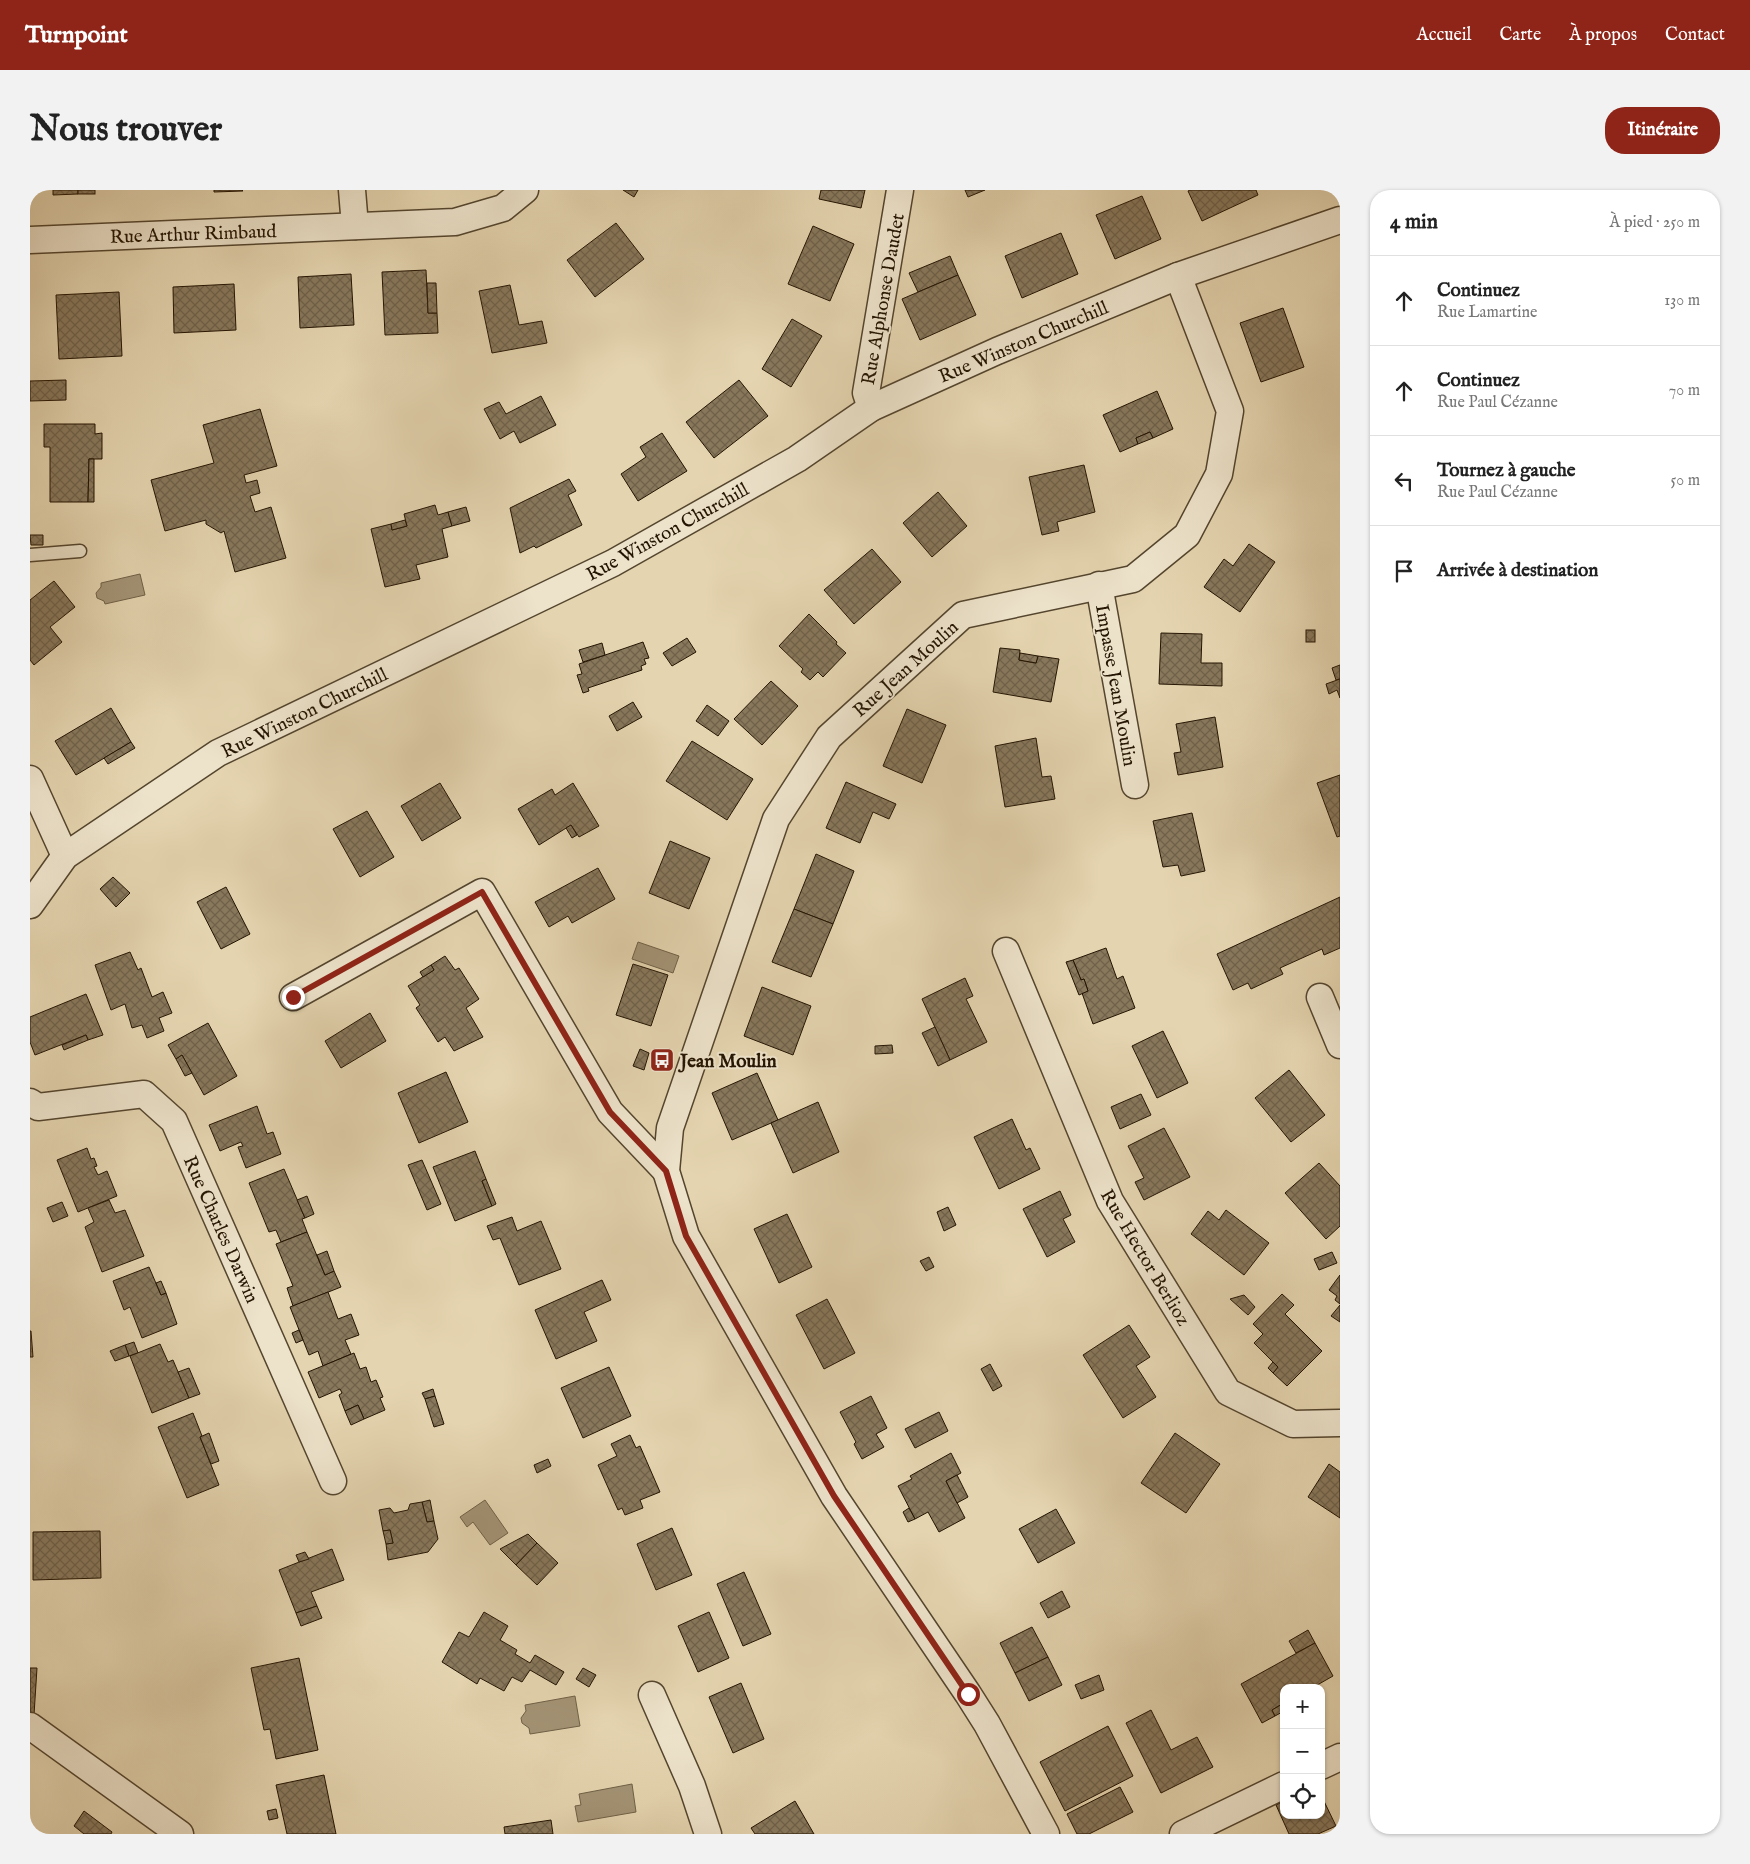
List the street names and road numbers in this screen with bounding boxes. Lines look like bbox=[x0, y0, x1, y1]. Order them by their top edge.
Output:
street label: Rue Alphonse Daudet bbox=[857, 211, 911, 387]
street label: Rue Arthur Rimbaud bbox=[109, 220, 278, 250]
street label: Rue Winston Churchill bbox=[935, 296, 1113, 389]
street label: Rue Winston Churchill bbox=[582, 478, 754, 587]
street label: Impasse Jean Moulin bbox=[1089, 602, 1141, 768]
street label: Rue Jean Moulin bbox=[849, 616, 964, 723]
street label: Rue Winston Churchill bbox=[218, 663, 393, 765]
street label: Rue Charles Darwin bbox=[177, 1152, 263, 1307]
street label: Rue Hector Berlioz bbox=[1094, 1185, 1195, 1331]

